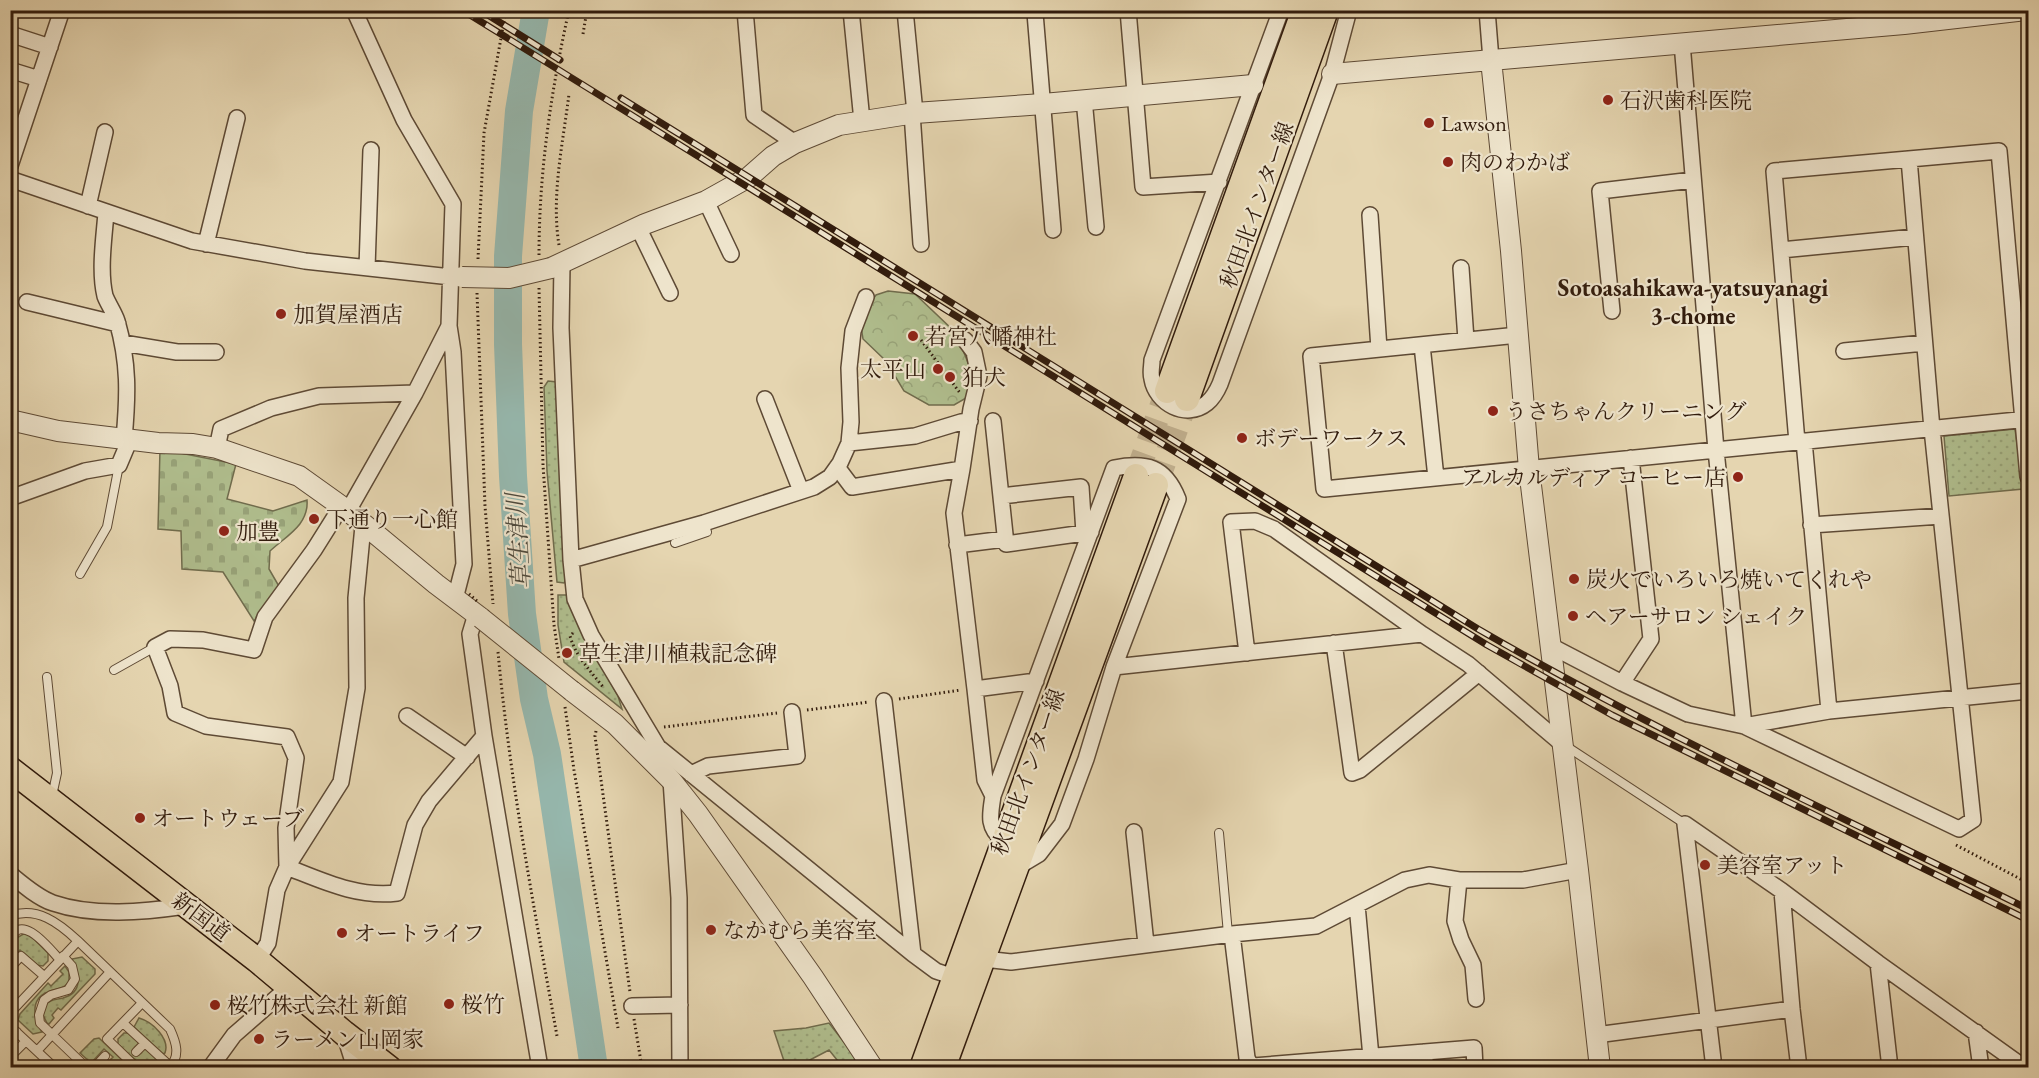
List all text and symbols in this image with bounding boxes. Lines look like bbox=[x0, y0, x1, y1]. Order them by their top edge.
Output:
place label: 石沢歯科医院 bbox=[1620, 86, 1752, 115]
marker: 石沢歯科医院 bbox=[1601, 93, 1615, 107]
place label: Lawson bbox=[1441, 109, 1507, 138]
marker: Lawson bbox=[1422, 116, 1436, 130]
street label: 秋田北インター線 bbox=[1213, 118, 1301, 292]
place label: 肉のわかば bbox=[1460, 148, 1570, 177]
marker: 肉のわかば bbox=[1441, 155, 1455, 169]
district label: Sotoasahikawa-yatsuyanagi 3-chome bbox=[1558, 272, 1828, 331]
place label: 加賀屋酒店 bbox=[293, 300, 403, 329]
marker: 加賀屋酒店 bbox=[274, 307, 288, 321]
place label: 若宮八幡神社 bbox=[925, 322, 1057, 351]
marker: 若宮八幡神社 bbox=[906, 329, 920, 343]
place label: 太平山 bbox=[860, 355, 926, 384]
marker: 太平山 bbox=[931, 362, 945, 376]
place label: 狛犬 bbox=[962, 363, 1006, 392]
marker: 狛犬 bbox=[943, 370, 957, 384]
place label: うさちゃんクリーニング bbox=[1505, 397, 1747, 426]
marker: うさちゃんクリーニング bbox=[1486, 404, 1500, 418]
place label: ボデーワークス bbox=[1254, 424, 1408, 453]
marker: ボデーワークス bbox=[1235, 431, 1249, 445]
place label: アルカルディア コーヒー店 bbox=[1461, 463, 1726, 492]
marker: アルカルディア コーヒー店 bbox=[1731, 470, 1745, 484]
water label: 草生津川 bbox=[499, 489, 537, 590]
place label: 下通り一心館 bbox=[326, 505, 458, 534]
marker: 下通り一心館 bbox=[307, 512, 321, 526]
place label: 加豊 bbox=[236, 517, 280, 546]
marker: 加豊 bbox=[217, 524, 231, 538]
place label: 炭火でいろいろ焼いてくれや bbox=[1586, 565, 1872, 594]
marker: 炭火でいろいろ焼いてくれや bbox=[1567, 572, 1581, 586]
place label: ヘアーサロン シェイク bbox=[1585, 602, 1807, 631]
marker: ヘアーサロン シェイク bbox=[1566, 609, 1580, 623]
place label: 草生津川植栽記念碑 bbox=[579, 639, 777, 668]
marker: 草生津川植栽記念碑 bbox=[560, 646, 574, 660]
street label: 秋田北インター線 bbox=[984, 685, 1072, 859]
place label: オートウェーブ bbox=[152, 804, 304, 833]
marker: オートウェーブ bbox=[133, 811, 147, 825]
place label: 美容室アット bbox=[1717, 851, 1847, 880]
marker: 美容室アット bbox=[1698, 858, 1712, 872]
street label: 新国道 bbox=[166, 886, 236, 948]
place label: なかむら美容室 bbox=[723, 916, 877, 945]
place label: オートライフ bbox=[354, 919, 485, 948]
marker: なかむら美容室 bbox=[704, 923, 718, 937]
marker: オートライフ bbox=[335, 926, 349, 940]
place label: 桜竹 bbox=[461, 990, 505, 1019]
place label: 桜竹株式会社 新館 bbox=[227, 991, 407, 1020]
marker: 桜竹 bbox=[442, 997, 456, 1011]
marker: 桜竹株式会社 新館 bbox=[208, 998, 222, 1012]
place label: ラーメン山岡家 bbox=[271, 1025, 424, 1054]
marker: ラーメン山岡家 bbox=[252, 1032, 266, 1046]

